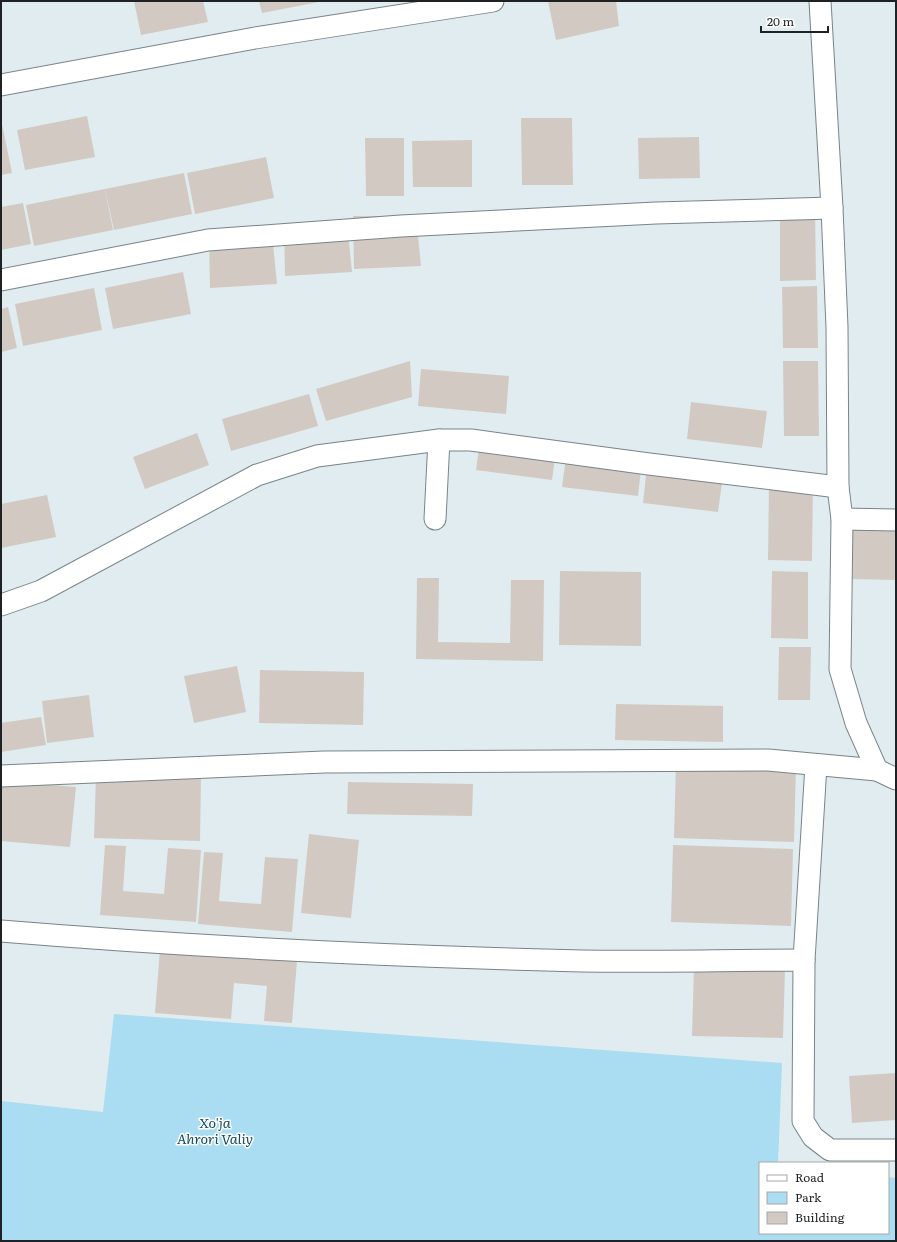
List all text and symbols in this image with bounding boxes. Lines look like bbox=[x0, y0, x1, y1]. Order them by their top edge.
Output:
scale bar bbox=[761, 8, 828, 34]
text: 20 m bbox=[767, 12, 794, 30]
park label: Xo'ja Ahrori Valiy bbox=[177, 1112, 253, 1148]
legend bbox=[759, 1162, 889, 1234]
text: Road bbox=[795, 1168, 825, 1186]
text: Park bbox=[795, 1188, 822, 1206]
text: Building bbox=[795, 1208, 845, 1226]

